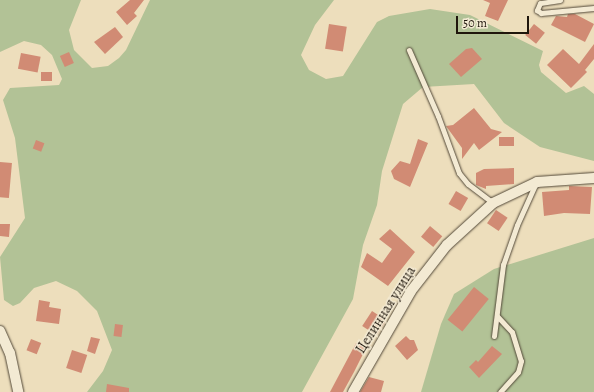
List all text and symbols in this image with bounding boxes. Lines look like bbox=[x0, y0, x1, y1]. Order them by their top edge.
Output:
scale bar bbox=[458, 8, 531, 34]
text: 50 m bbox=[463, 15, 487, 31]
street label: Целинная улица bbox=[353, 263, 419, 357]

